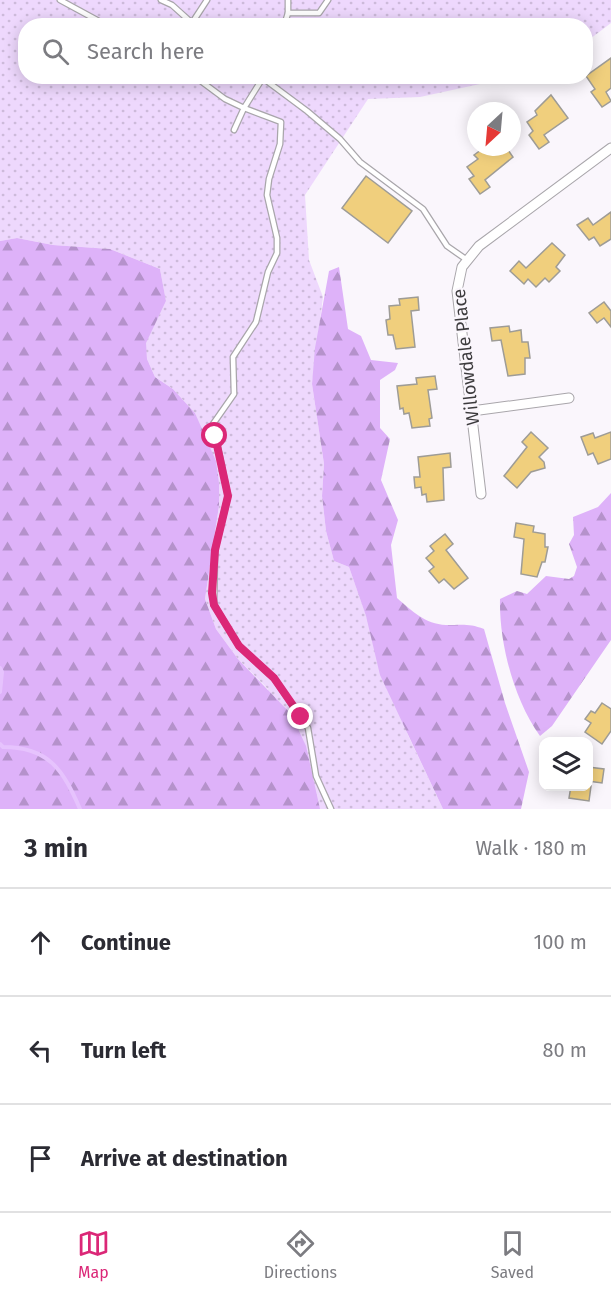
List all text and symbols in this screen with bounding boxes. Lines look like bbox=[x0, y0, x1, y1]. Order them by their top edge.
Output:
search box bbox=[18, 18, 593, 84]
icon: search bbox=[39, 35, 72, 68]
text: Search here bbox=[87, 38, 205, 65]
north arrow bbox=[467, 102, 521, 156]
street label: Willowdale Place bbox=[448, 288, 484, 426]
route start bbox=[201, 422, 227, 448]
route end bbox=[287, 703, 313, 729]
map controls bbox=[539, 737, 593, 791]
button: layers bbox=[539, 737, 593, 791]
text: 3 min bbox=[24, 833, 88, 864]
text: Walk · 180 m bbox=[476, 836, 587, 860]
icon: ahead bbox=[24, 926, 57, 959]
text: Continue bbox=[81, 929, 171, 956]
text: 100 m bbox=[534, 930, 587, 954]
icon: left bbox=[24, 1034, 57, 1067]
text: Turn left bbox=[81, 1037, 166, 1064]
text: 80 m bbox=[542, 1038, 587, 1062]
icon: arrive bbox=[24, 1142, 57, 1175]
text: Arrive at destination bbox=[81, 1145, 288, 1172]
tab: Map bbox=[77, 1227, 110, 1282]
tab: Directions bbox=[264, 1227, 337, 1282]
tab: Saved bbox=[491, 1227, 534, 1282]

